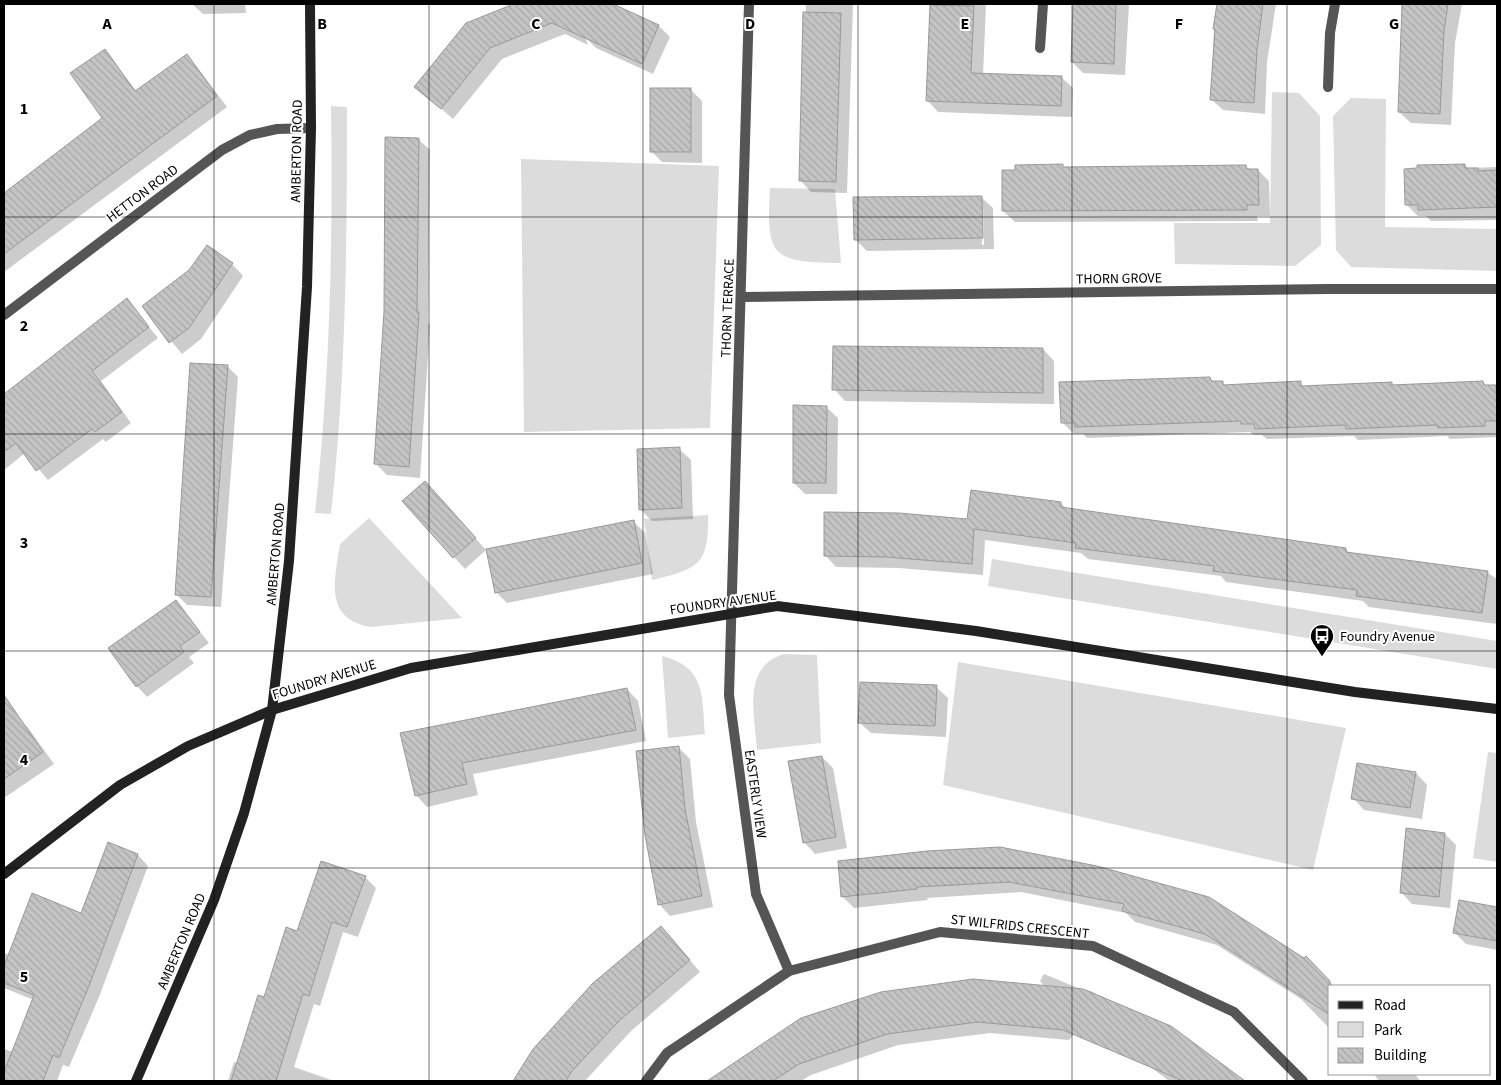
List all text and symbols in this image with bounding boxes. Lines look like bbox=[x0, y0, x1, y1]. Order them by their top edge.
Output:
text: A bbox=[101, 13, 112, 35]
text: B bbox=[317, 13, 327, 35]
text: C bbox=[531, 13, 541, 35]
text: D bbox=[745, 13, 755, 35]
text: E bbox=[961, 13, 969, 35]
text: F bbox=[1175, 13, 1183, 35]
text: G bbox=[1389, 13, 1399, 35]
text: 1 bbox=[20, 98, 28, 120]
street label: AMBERTON ROAD bbox=[286, 99, 308, 203]
street label: HETTON ROAD bbox=[102, 160, 183, 228]
street label: THORN TERRACE bbox=[716, 258, 740, 358]
street label: THORN GROVE bbox=[1076, 268, 1162, 290]
text: 2 bbox=[20, 315, 28, 337]
street label: AMBERTON ROAD bbox=[262, 502, 290, 606]
text: 3 bbox=[20, 532, 28, 554]
street label: FOUNDRY AVENUE bbox=[668, 586, 778, 620]
bus stop icon: Foundry Avenue bbox=[1309, 623, 1335, 657]
place label: Foundry Avenue bbox=[1340, 627, 1435, 647]
street label: FOUNDRY AVENUE bbox=[270, 655, 379, 705]
street label: EASTERLY VIEW bbox=[739, 748, 771, 840]
text: 4 bbox=[20, 749, 29, 771]
street label: AMBERTON ROAD bbox=[153, 890, 211, 993]
street label: ST WILFRIDS CRESCENT bbox=[950, 910, 1091, 944]
text: 5 bbox=[20, 966, 28, 988]
legend bbox=[1328, 985, 1491, 1075]
text: Road bbox=[1374, 995, 1406, 1016]
text: Park bbox=[1374, 1020, 1403, 1041]
text: Building bbox=[1374, 1045, 1427, 1066]

